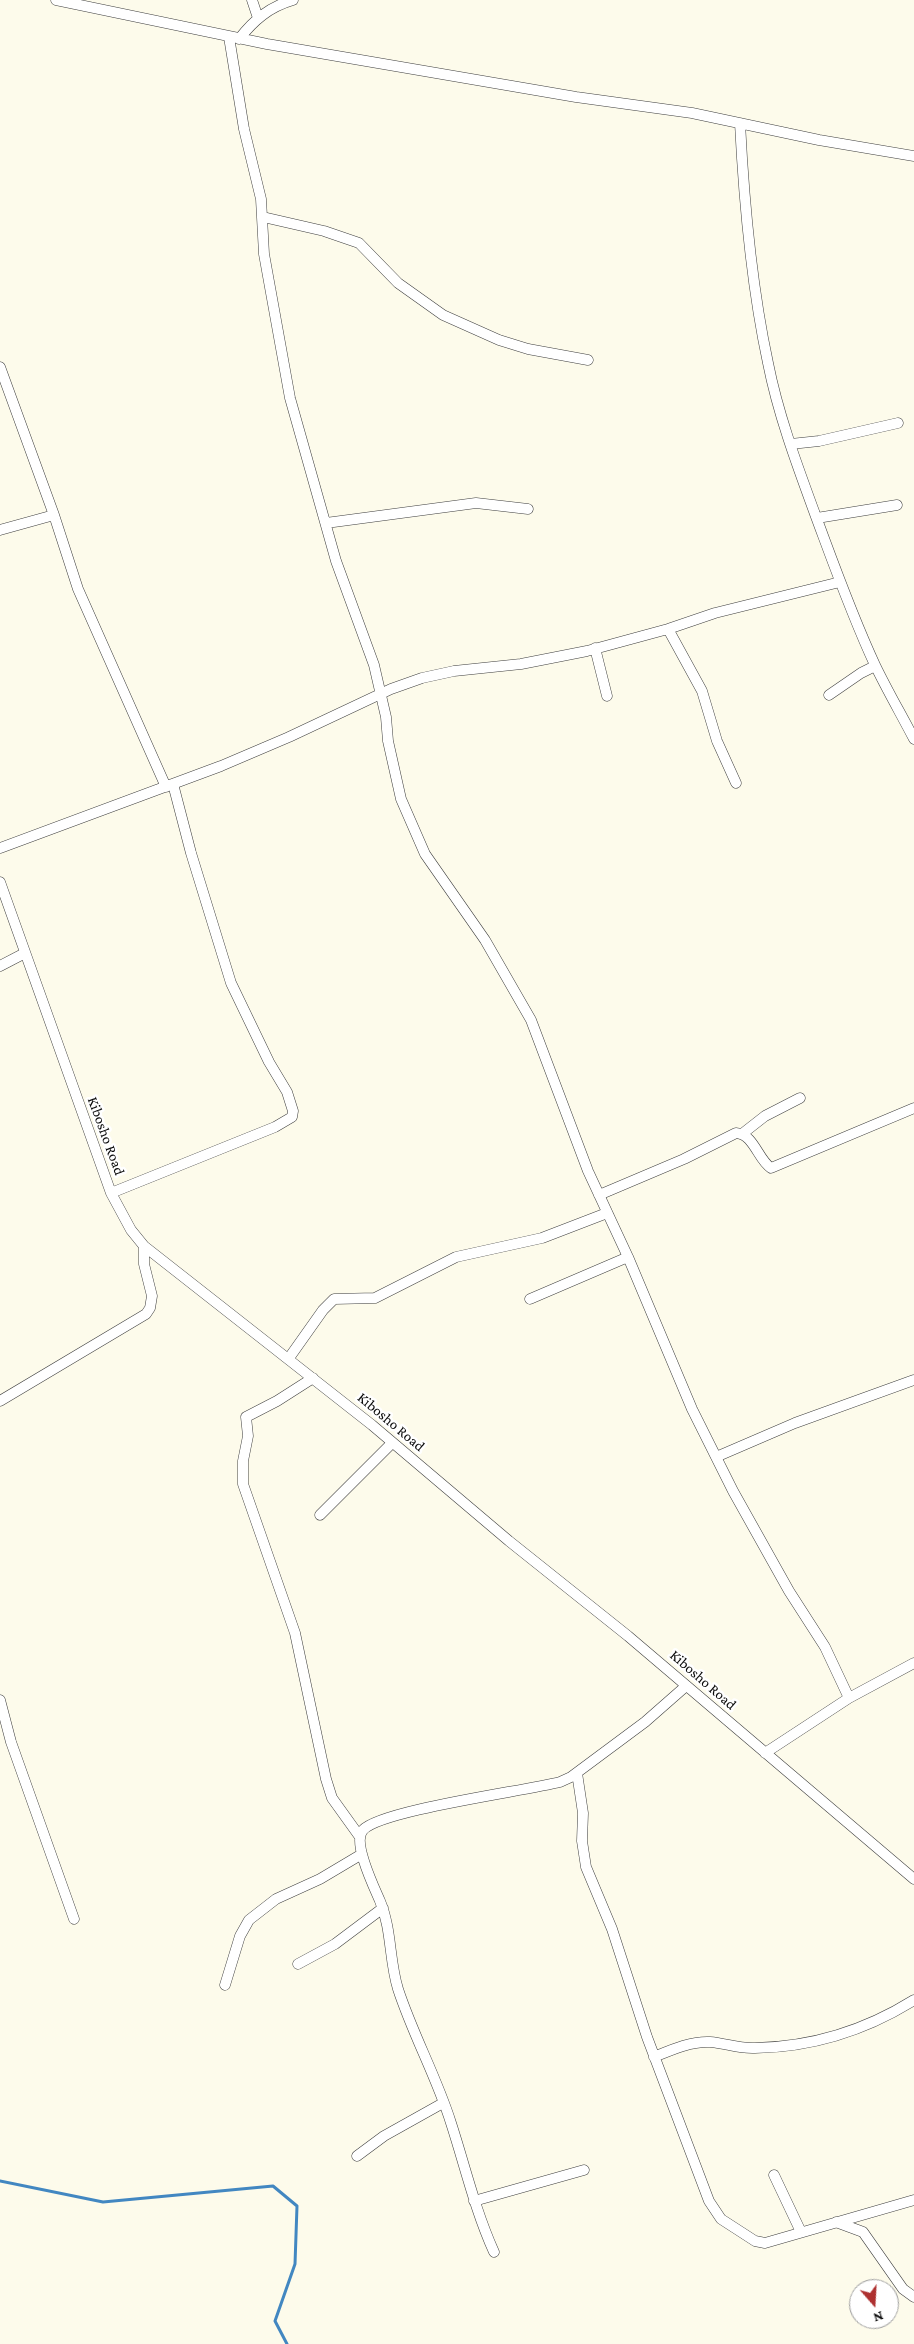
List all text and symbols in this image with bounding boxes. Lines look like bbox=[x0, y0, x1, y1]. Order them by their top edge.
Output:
street label: Kibosho Road bbox=[83, 1094, 129, 1178]
street label: Kibosho Road bbox=[354, 1389, 428, 1455]
street label: Kibosho Road bbox=[666, 1646, 740, 1714]
north arrow bbox=[849, 2279, 899, 2329]
text: N bbox=[871, 2308, 886, 2326]

